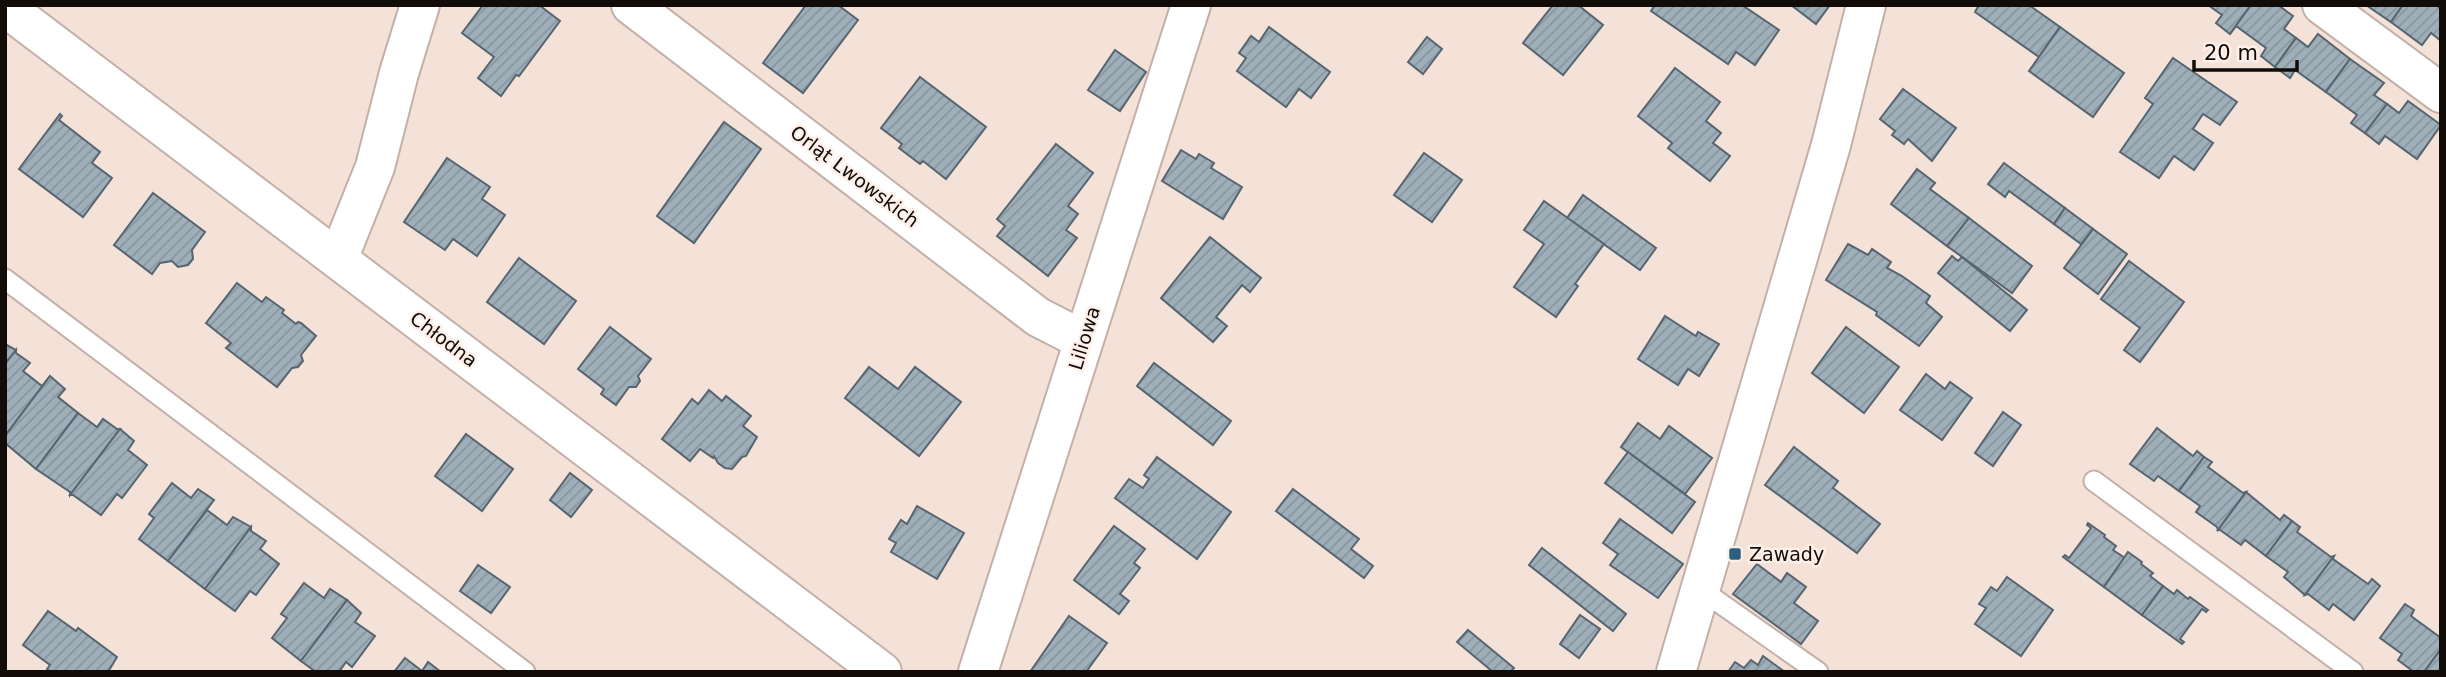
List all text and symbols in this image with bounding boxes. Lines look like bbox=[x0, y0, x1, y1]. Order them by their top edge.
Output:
scale bar bbox=[2194, 28, 2297, 72]
text: 20 m bbox=[2204, 41, 2258, 65]
street label: Orląt Lwowskich bbox=[786, 121, 924, 231]
street label: Liliowa bbox=[1064, 304, 1104, 372]
street label: Chłodna bbox=[406, 307, 482, 371]
place label: Zawady bbox=[1749, 543, 1824, 565]
marker: Zawady bbox=[1727, 546, 1743, 562]

